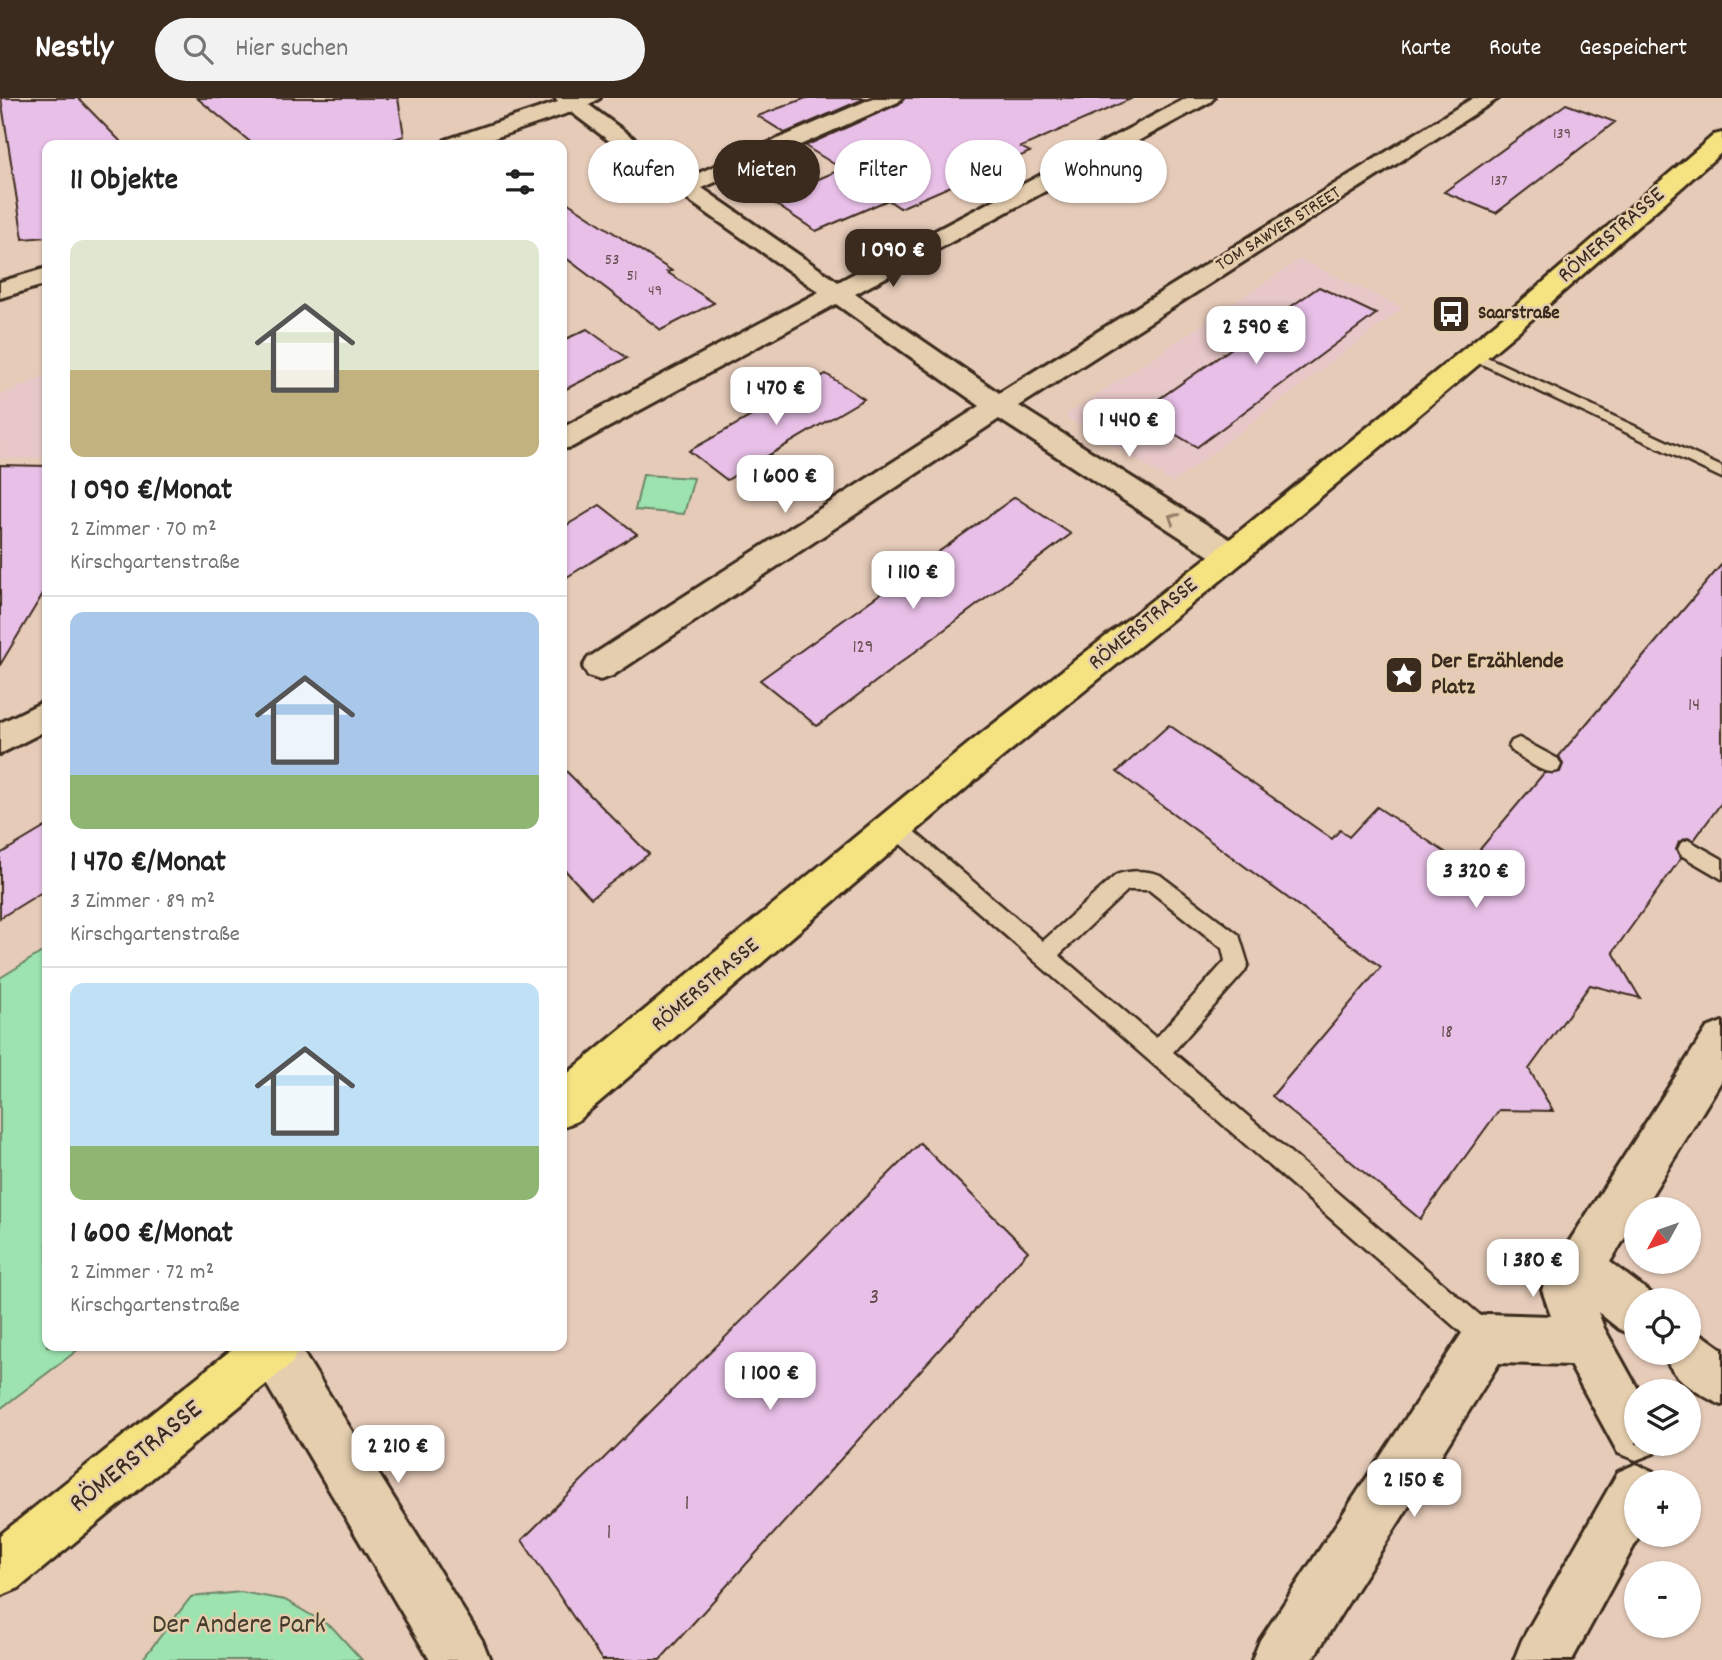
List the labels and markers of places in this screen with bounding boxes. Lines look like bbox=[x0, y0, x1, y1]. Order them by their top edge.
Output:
pin: 1 090 € bbox=[828, 230, 958, 289]
bus stop icon: Saarstraße bbox=[1430, 293, 1472, 335]
place label: Saarstraße bbox=[1478, 301, 1560, 328]
pin: 2 590 € bbox=[1191, 306, 1321, 366]
pin: 1 470 € bbox=[711, 368, 841, 427]
pin: 1 440 € bbox=[1064, 400, 1194, 459]
pin: 1 600 € bbox=[720, 456, 850, 515]
pin: 1 110 € bbox=[848, 552, 978, 611]
place label: Der Erzählende Platz bbox=[1431, 646, 1564, 705]
place icon: Der Erzählende Platz bbox=[1383, 654, 1425, 696]
pin: 3 320 € bbox=[1411, 850, 1541, 910]
pin: 1 380 € bbox=[1468, 1240, 1598, 1299]
pin: 1 100 € bbox=[705, 1352, 835, 1412]
pin: 2 210 € bbox=[333, 1426, 463, 1485]
pin: 2 150 € bbox=[1349, 1460, 1479, 1519]

